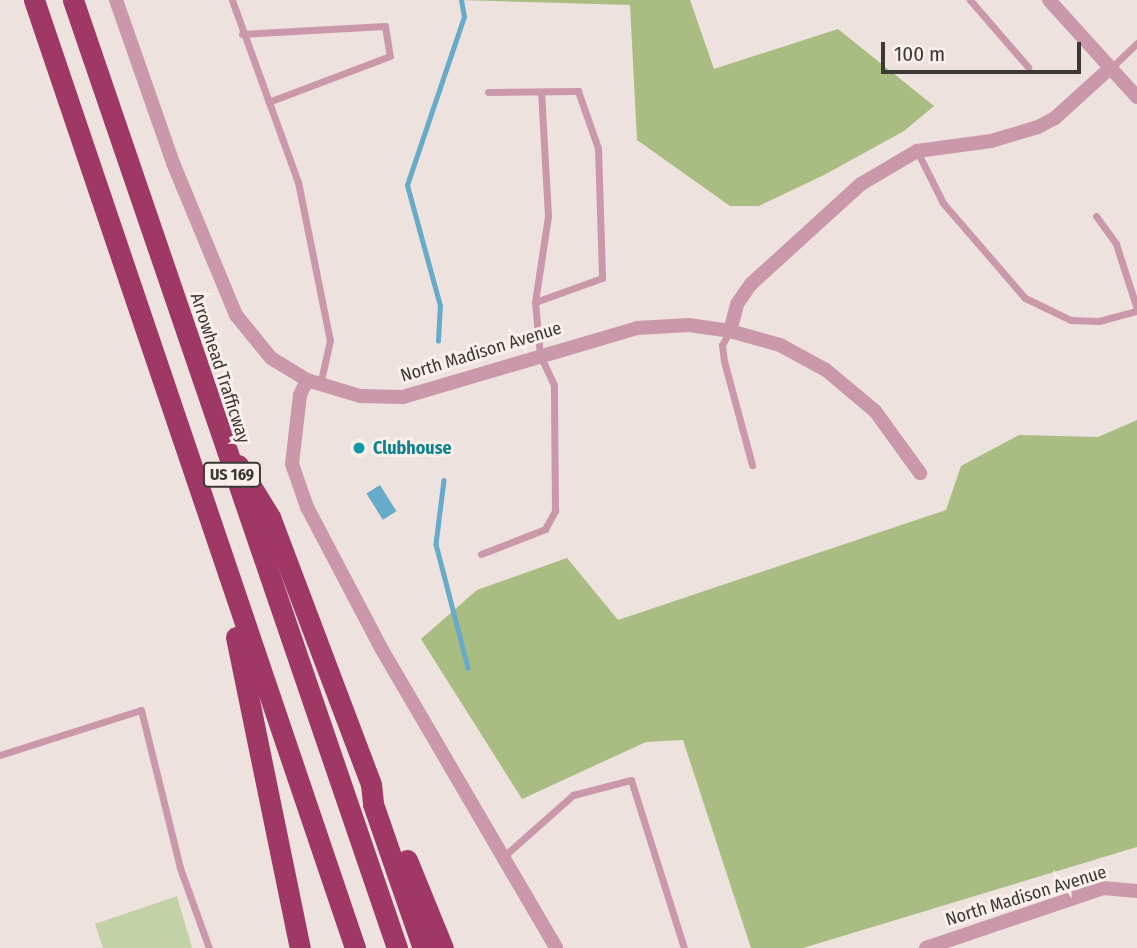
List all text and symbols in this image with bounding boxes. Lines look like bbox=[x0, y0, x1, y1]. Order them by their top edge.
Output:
scale bar bbox=[885, 28, 1084, 72]
text: 100 m bbox=[894, 41, 945, 67]
street label: Arrowhead Trafficway bbox=[186, 290, 254, 446]
street label: North Madison Avenue bbox=[398, 317, 564, 387]
place label: Clubhouse bbox=[373, 437, 452, 459]
marker: Clubhouse bbox=[351, 440, 367, 456]
road number: US 169 bbox=[202, 462, 262, 488]
street label: North Madison Avenue bbox=[943, 861, 1109, 931]

